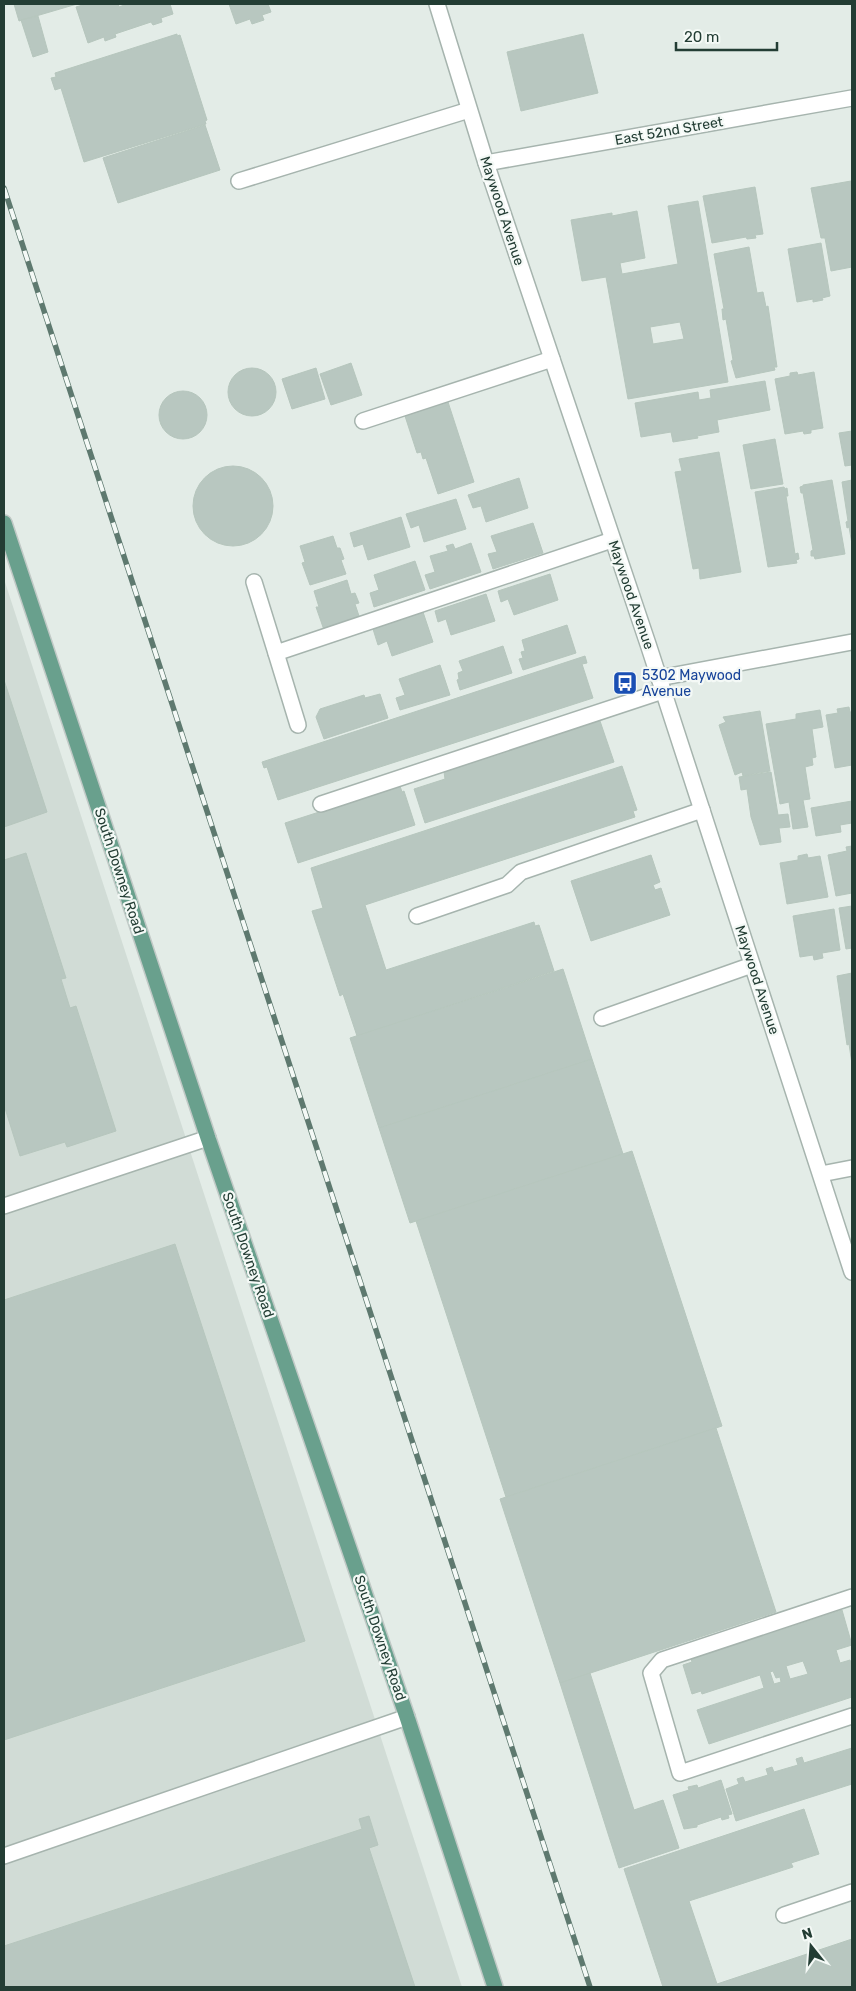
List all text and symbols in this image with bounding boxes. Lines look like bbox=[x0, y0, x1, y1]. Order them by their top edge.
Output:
scale bar bbox=[676, 20, 777, 52]
text: 20 m bbox=[684, 28, 719, 46]
street label: East 52nd Street bbox=[614, 113, 725, 149]
street label: Maywood Avenue bbox=[476, 154, 528, 268]
street label: Maywood Avenue bbox=[604, 538, 658, 652]
place label: 5302 Maywood Avenue bbox=[642, 667, 741, 700]
bus stop icon: 5302 Maywood Avenue bbox=[612, 670, 638, 696]
street label: South Downey Road bbox=[91, 806, 147, 936]
street label: Maywood Avenue bbox=[731, 923, 783, 1037]
street label: South Downey Road bbox=[219, 1190, 277, 1320]
street label: South Downey Road bbox=[351, 1573, 409, 1703]
north arrow bbox=[786, 1921, 836, 1971]
text: N bbox=[800, 1924, 815, 1944]

